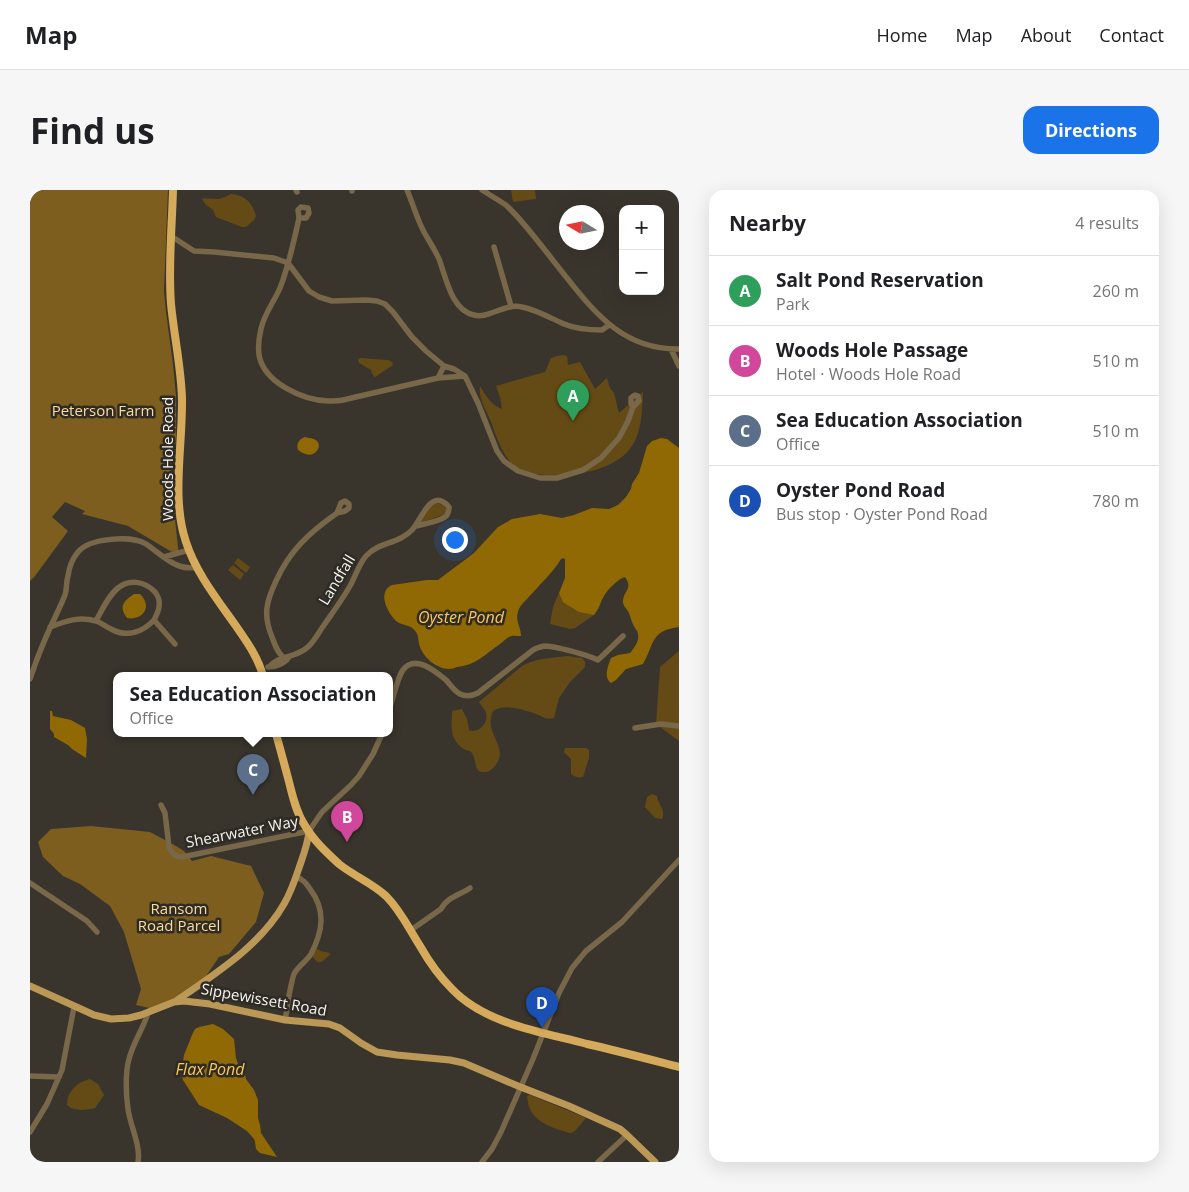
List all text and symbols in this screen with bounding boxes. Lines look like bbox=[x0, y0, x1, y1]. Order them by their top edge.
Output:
text: Map bbox=[25, 18, 77, 51]
text: Home bbox=[877, 23, 927, 47]
text: Map bbox=[955, 23, 993, 47]
text: About bbox=[1021, 23, 1071, 47]
text: Contact bbox=[1099, 23, 1164, 47]
button: Directions bbox=[1023, 106, 1159, 154]
text: Find us bbox=[30, 107, 155, 154]
north arrow bbox=[559, 205, 604, 250]
map controls bbox=[619, 205, 664, 295]
button: + bbox=[619, 205, 664, 250]
text: Nearby bbox=[729, 209, 806, 237]
text: 4 results bbox=[1075, 212, 1139, 234]
button: − bbox=[619, 250, 664, 295]
text: Salt Pond Reservation bbox=[776, 267, 984, 293]
text: A bbox=[739, 280, 751, 302]
text: 260 m bbox=[1093, 280, 1139, 302]
text: Park bbox=[776, 293, 809, 315]
text: Woods Hole Passage bbox=[776, 337, 968, 363]
text: B bbox=[740, 350, 750, 372]
text: 510 m bbox=[1093, 350, 1139, 372]
text: Hotel · Woods Hole Road bbox=[776, 363, 961, 385]
pin: A bbox=[557, 380, 589, 421]
street label: Woods Hole Road bbox=[157, 397, 177, 521]
park label: Peterson Farm bbox=[52, 400, 154, 420]
text: Sea Education Association bbox=[776, 407, 1023, 433]
text: C bbox=[740, 420, 750, 442]
text: 510 m bbox=[1093, 420, 1139, 442]
text: Office bbox=[776, 433, 820, 455]
text: Oyster Pond Road bbox=[776, 477, 945, 503]
text: D bbox=[739, 490, 751, 512]
text: 780 m bbox=[1093, 490, 1139, 512]
text: Bus stop · Oyster Pond Road bbox=[776, 503, 988, 525]
your location bbox=[442, 527, 468, 553]
street label: Landfall bbox=[313, 551, 359, 608]
water label: Oyster Pond bbox=[418, 606, 505, 628]
popup bbox=[113, 672, 393, 737]
text: Sea Education Association bbox=[130, 681, 376, 707]
text: Office bbox=[130, 707, 173, 729]
pin: C bbox=[237, 754, 269, 795]
pin: B bbox=[331, 801, 363, 842]
street label: Shearwater Way bbox=[184, 810, 300, 852]
park label: Ransom Road Parcel bbox=[138, 898, 220, 935]
street label: Sippewissett Road bbox=[200, 978, 329, 1020]
pin: D bbox=[526, 987, 558, 1028]
water label: Flax Pond bbox=[175, 1058, 245, 1080]

